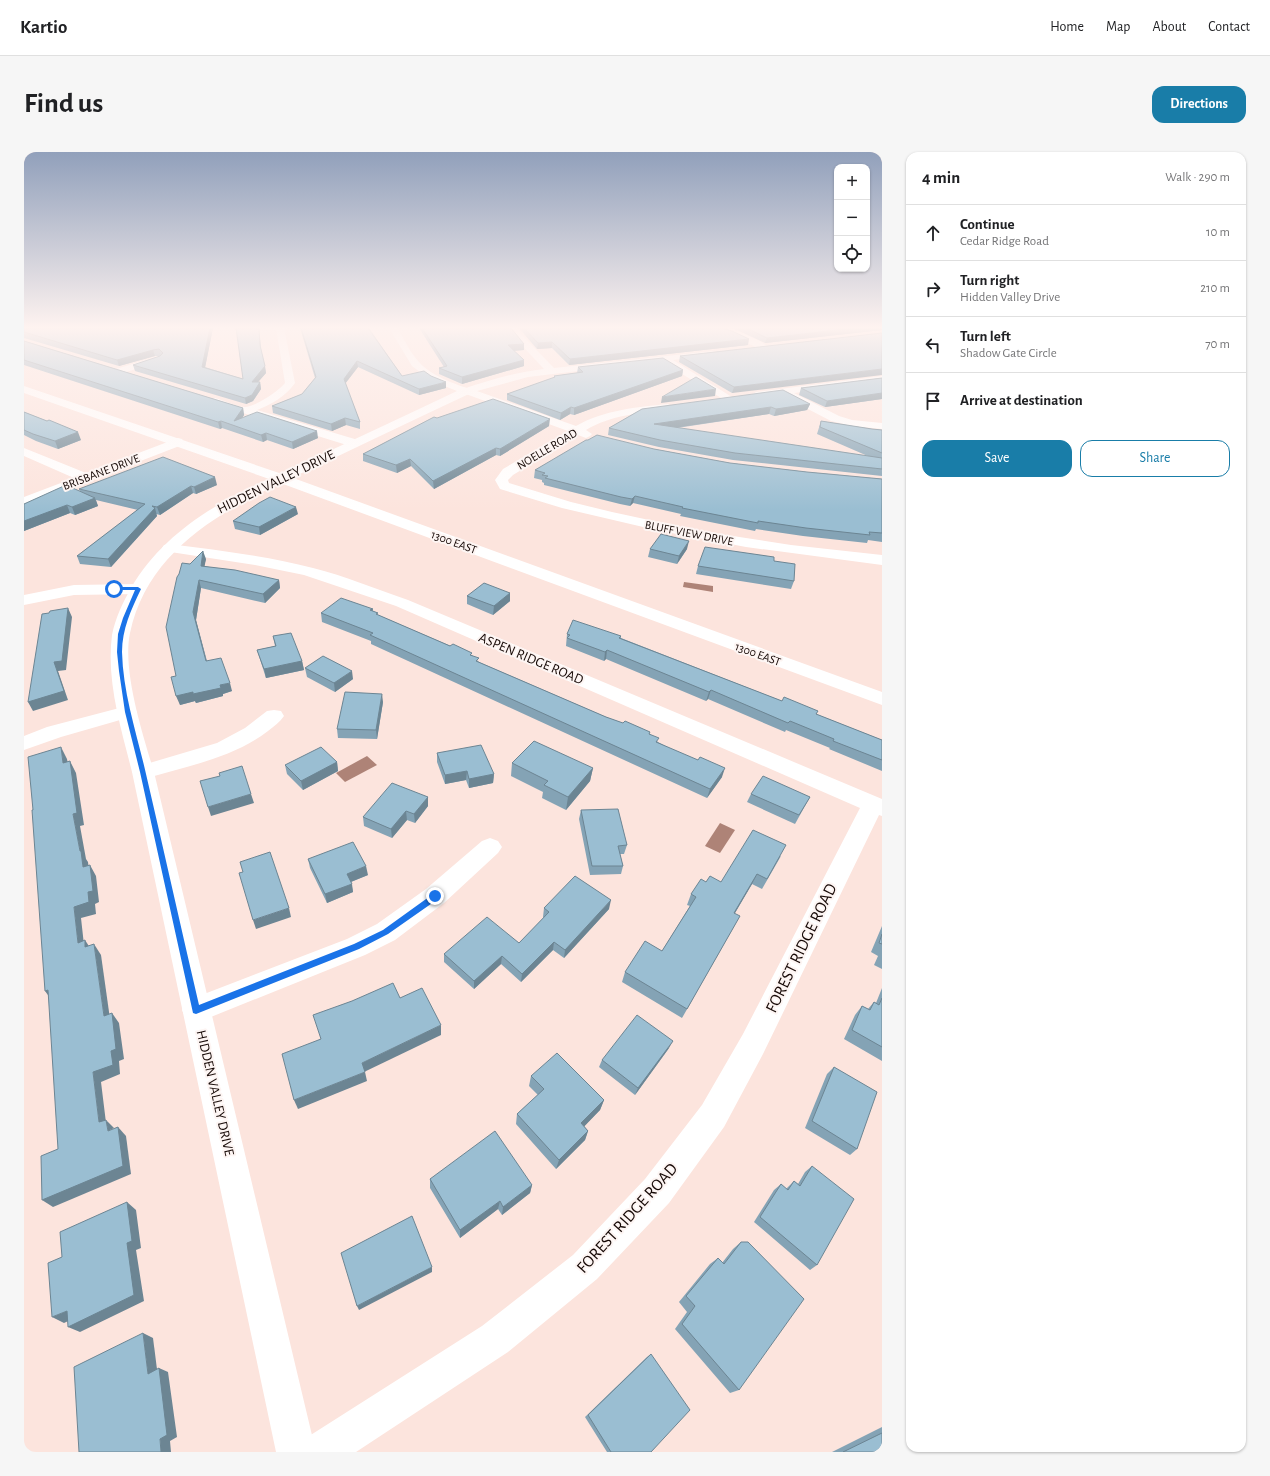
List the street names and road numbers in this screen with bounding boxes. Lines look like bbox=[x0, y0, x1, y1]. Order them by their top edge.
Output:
street label: NOELLE ROAD bbox=[515, 426, 579, 472]
street label: HIDDEN VALLEY DRIVE bbox=[215, 447, 337, 517]
street label: BRISBANE DRIVE bbox=[61, 452, 141, 492]
street label: BLUFF VIEW DRIVE bbox=[644, 519, 734, 547]
street label: 1300 EAST bbox=[429, 528, 479, 556]
street label: ASPEN RIDGE ROAD bbox=[477, 631, 585, 687]
street label: 1300 EAST bbox=[733, 640, 783, 668]
street label: FOREST RIDGE ROAD bbox=[762, 881, 840, 1015]
street label: HIDDEN VALLEY DRIVE bbox=[194, 1029, 236, 1158]
street label: FOREST RIDGE ROAD bbox=[573, 1160, 681, 1276]

